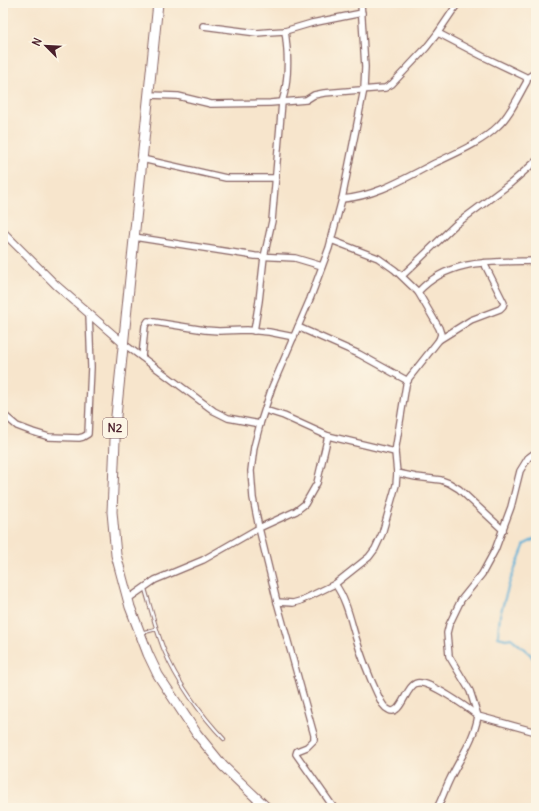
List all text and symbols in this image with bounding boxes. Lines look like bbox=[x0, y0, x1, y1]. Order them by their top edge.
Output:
north arrow bbox=[26, 26, 66, 66]
text: N bbox=[29, 36, 45, 48]
road number: N2 bbox=[103, 418, 127, 438]

